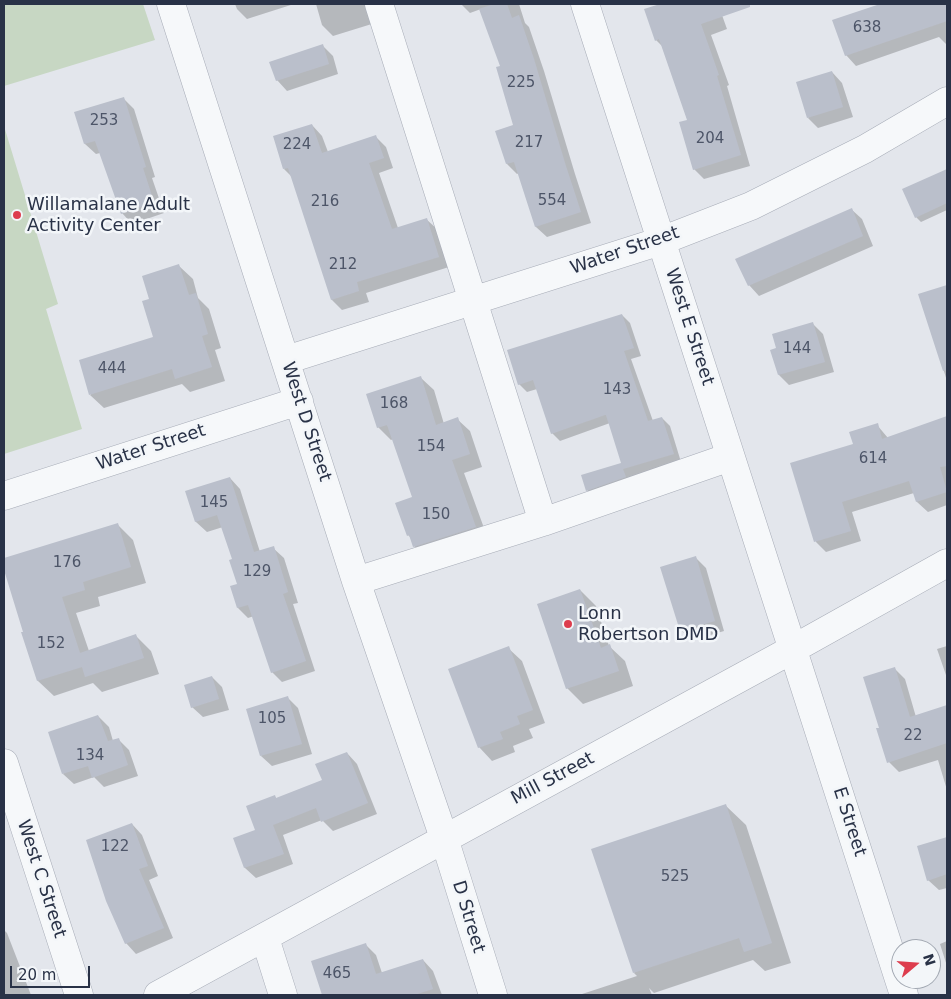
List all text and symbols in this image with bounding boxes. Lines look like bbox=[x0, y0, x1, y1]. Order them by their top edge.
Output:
house number: 638 bbox=[853, 19, 881, 37]
house number: 225 bbox=[507, 74, 535, 92]
house number: 253 bbox=[90, 112, 118, 130]
house number: 204 bbox=[696, 130, 724, 148]
house number: 217 bbox=[515, 134, 543, 152]
house number: 224 bbox=[283, 136, 311, 154]
house number: 554 bbox=[538, 192, 566, 210]
house number: 216 bbox=[311, 193, 339, 211]
place label: Willamalane Adult Activity Center bbox=[27, 194, 190, 236]
marker: Willamalane Adult Activity Center bbox=[11, 209, 23, 221]
street label: Water Street bbox=[568, 222, 682, 280]
house number: 212 bbox=[329, 256, 357, 274]
street label: West E Street bbox=[660, 266, 718, 388]
house number: 144 bbox=[783, 340, 811, 358]
house number: 444 bbox=[98, 360, 126, 378]
street label: West D Street bbox=[277, 360, 335, 484]
house number: 143 bbox=[603, 381, 631, 399]
house number: 168 bbox=[380, 395, 408, 413]
street label: Water Street bbox=[94, 420, 208, 476]
house number: 154 bbox=[417, 438, 445, 456]
house number: 614 bbox=[859, 450, 887, 468]
house number: 145 bbox=[200, 494, 228, 512]
house number: 150 bbox=[422, 506, 450, 524]
house number: 176 bbox=[53, 554, 81, 572]
house number: 129 bbox=[243, 563, 271, 581]
place label: Lonn Robertson DMD bbox=[578, 603, 718, 646]
marker: Lonn Robertson DMD bbox=[562, 618, 574, 630]
house number: 152 bbox=[37, 635, 65, 653]
house number: 105 bbox=[258, 710, 286, 728]
house number: 22 bbox=[903, 727, 923, 745]
house number: 134 bbox=[76, 747, 104, 765]
street label: Mill Street bbox=[508, 748, 598, 810]
street label: E Street bbox=[828, 785, 870, 859]
street label: West C Street bbox=[12, 817, 70, 941]
house number: 122 bbox=[101, 838, 129, 856]
house number: 525 bbox=[661, 868, 689, 886]
street label: D Street bbox=[447, 878, 489, 956]
north arrow bbox=[891, 939, 941, 989]
text: N bbox=[920, 952, 939, 968]
scale bar bbox=[12, 956, 92, 988]
house number: 465 bbox=[323, 965, 351, 983]
text: 20 m bbox=[18, 966, 56, 984]

